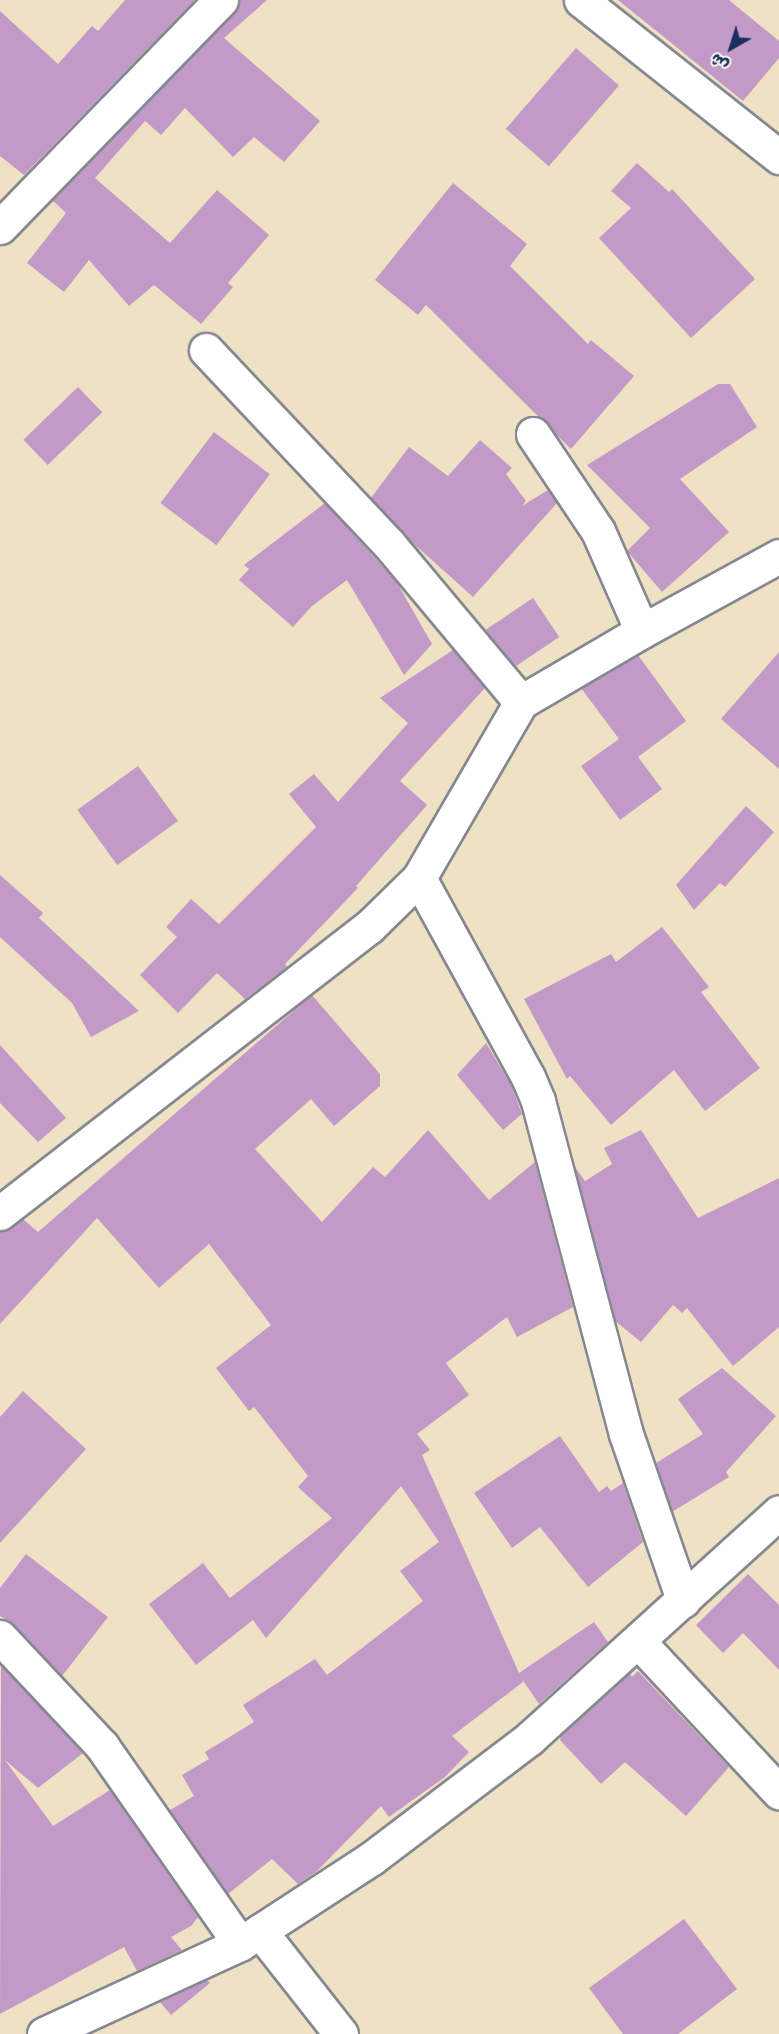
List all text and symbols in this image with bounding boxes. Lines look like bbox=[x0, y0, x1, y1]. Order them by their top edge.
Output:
north arrow bbox=[701, 18, 761, 78]
text: ش bbox=[707, 49, 733, 75]

